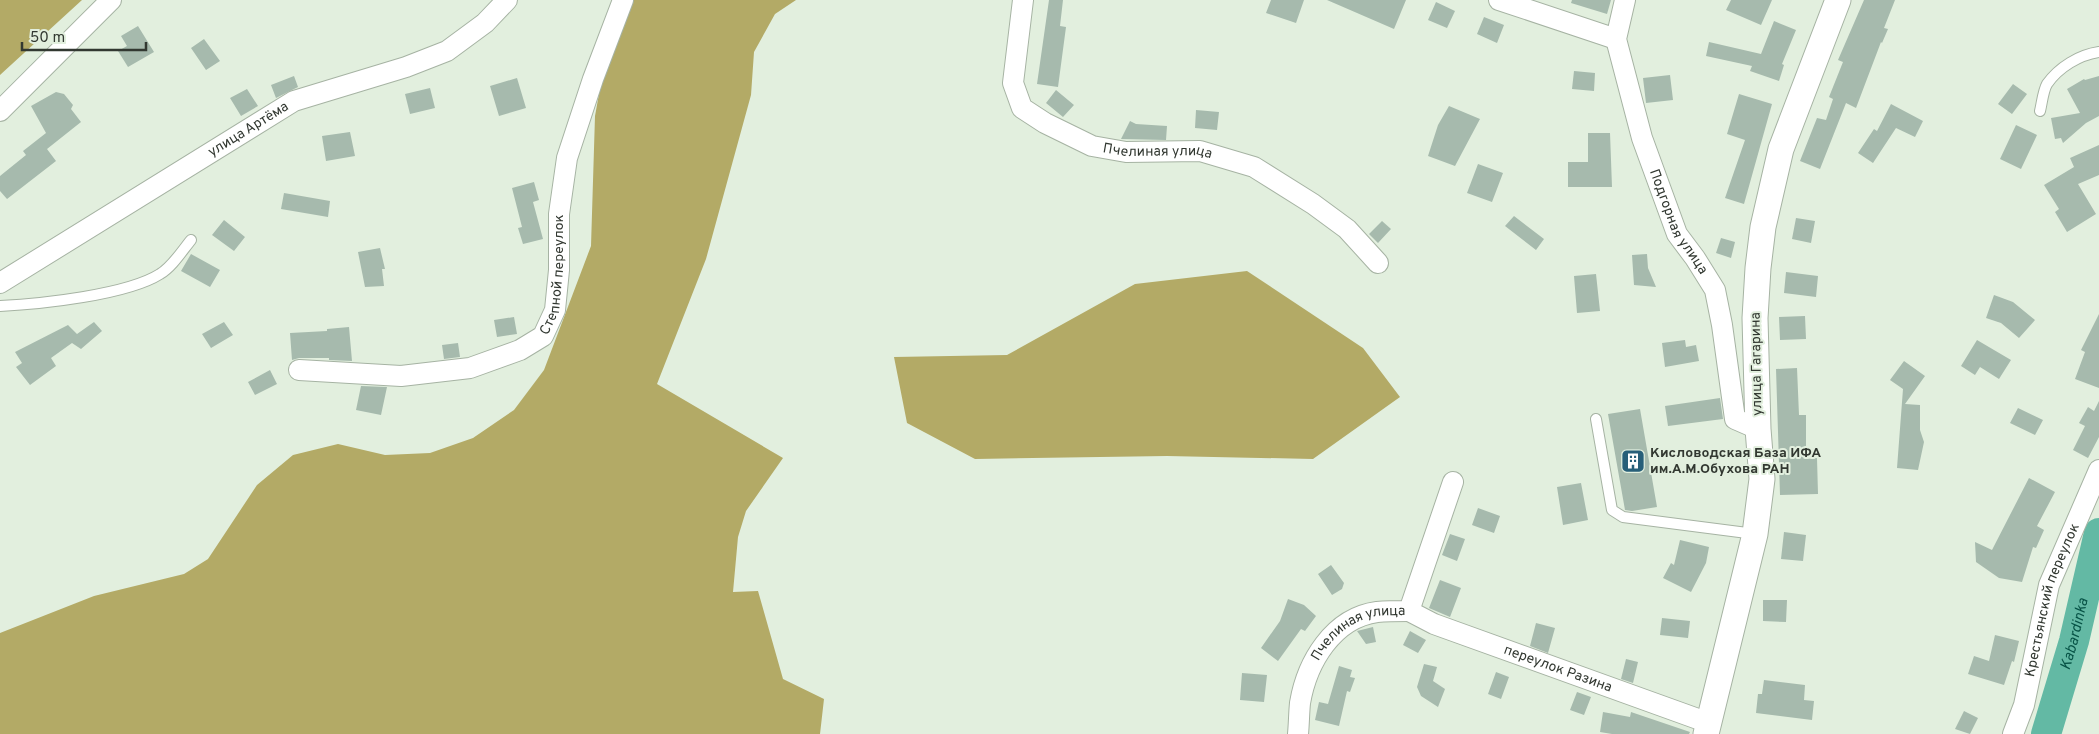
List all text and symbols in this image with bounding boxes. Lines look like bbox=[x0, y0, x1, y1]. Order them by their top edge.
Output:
scale bar bbox=[22, 20, 146, 52]
text: 50 m bbox=[30, 29, 65, 48]
street label: улица Артёма bbox=[205, 98, 292, 161]
street label: Пчелиная улица bbox=[1102, 140, 1214, 163]
street label: Подгорная улица bbox=[1646, 167, 1711, 277]
street label: Степной переулок bbox=[536, 214, 568, 338]
street label: улица Гагарина bbox=[1748, 312, 1766, 416]
place label: Кисловодская База ИФА им.А.М.Обухова РАН bbox=[1650, 445, 1821, 478]
building icon: Кисловодская База ИФА им.А.М.Обухова РАН bbox=[1620, 448, 1646, 474]
street label: Крестьянский переулок bbox=[2022, 521, 2083, 678]
water label: Kabardinka bbox=[2056, 596, 2093, 672]
street label: Пчелиная улица bbox=[1307, 602, 1405, 664]
street label: переулок Разина bbox=[1502, 641, 1615, 696]

